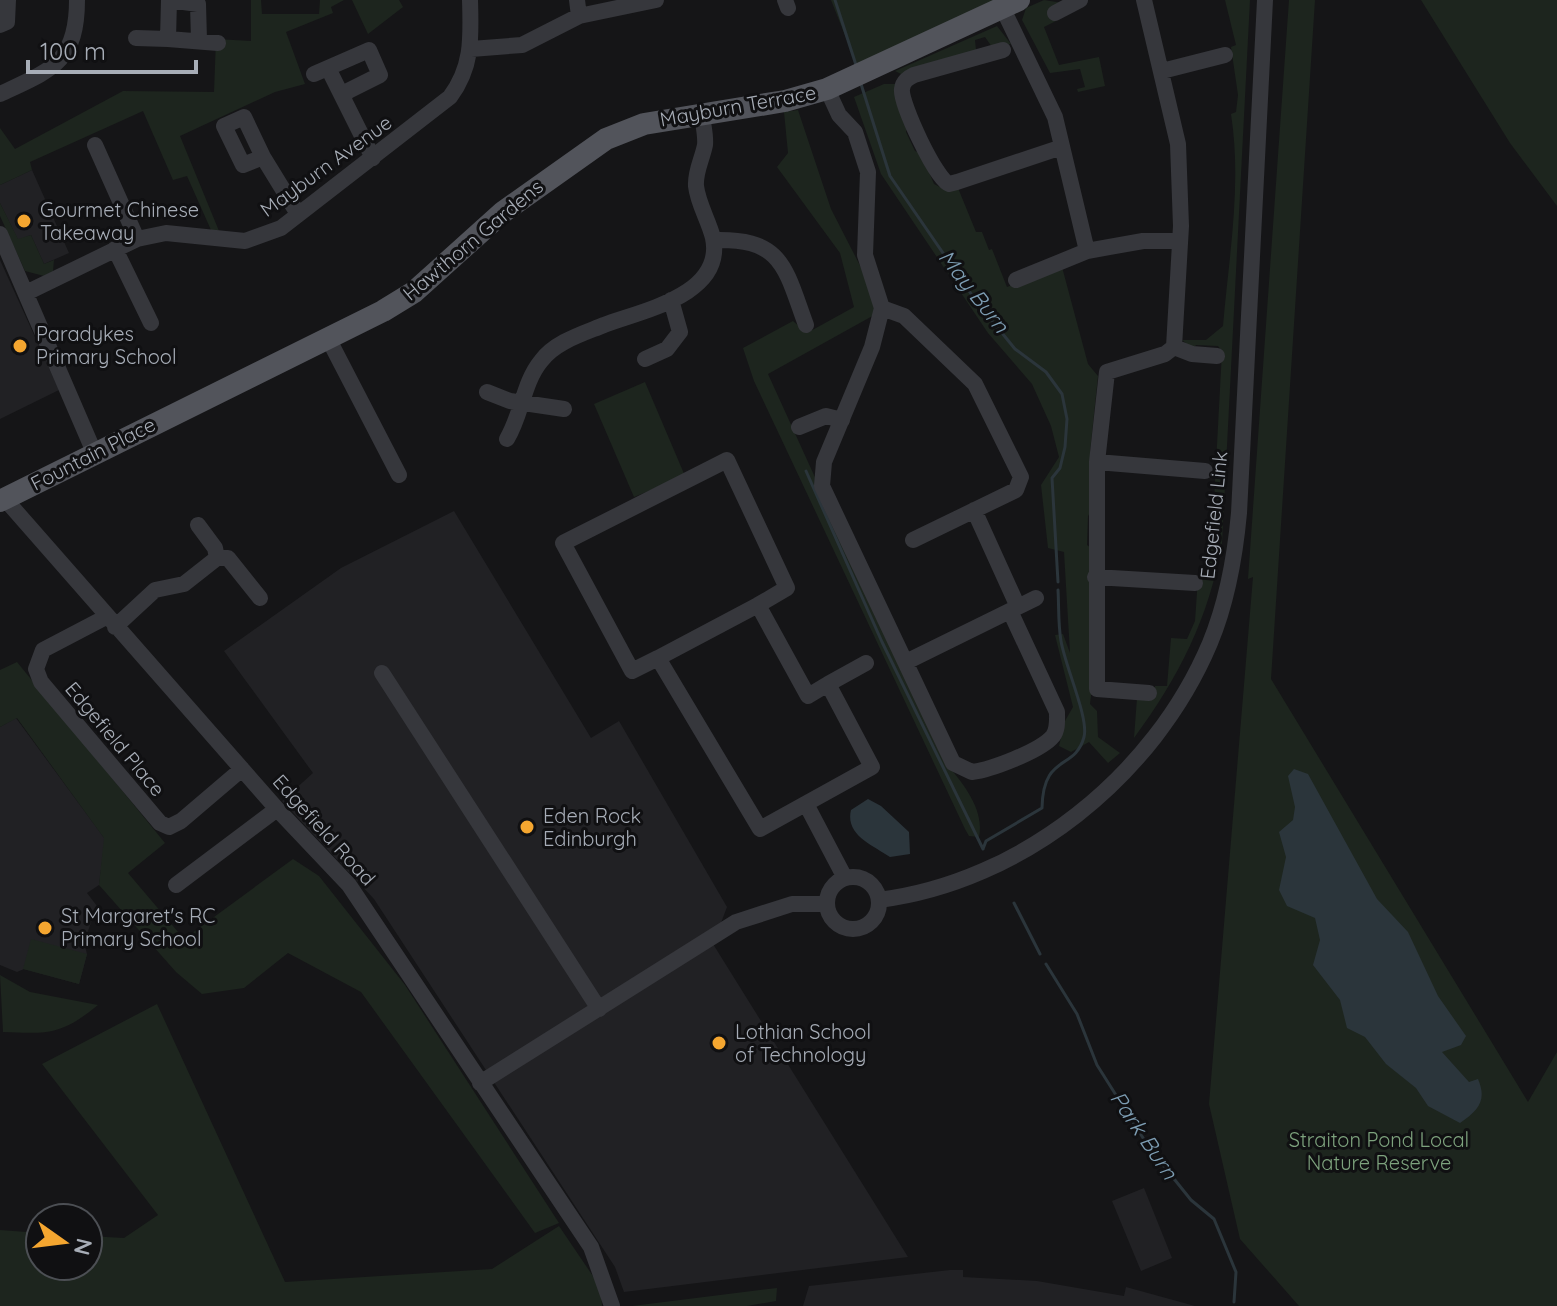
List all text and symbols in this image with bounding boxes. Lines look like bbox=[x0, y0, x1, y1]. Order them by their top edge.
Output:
scale bar bbox=[28, 24, 196, 74]
text: 100 m bbox=[40, 36, 106, 66]
street label: Mayburn Terrace bbox=[658, 79, 818, 132]
street label: Mayburn Avenue bbox=[255, 109, 396, 222]
street label: Hawthorn Gardens bbox=[397, 174, 548, 306]
place label: Gourmet Chinese Takeaway bbox=[40, 197, 199, 245]
marker: Gourmet Chinese Takeaway bbox=[15, 212, 33, 230]
water label: May Burn bbox=[933, 244, 1016, 339]
place label: Paradykes Primary School bbox=[36, 321, 177, 369]
marker: Paradykes Primary School bbox=[11, 337, 29, 355]
street label: Fountain Place bbox=[26, 411, 159, 496]
street label: Edgefield Link bbox=[1194, 450, 1233, 580]
street label: Edgefield Place bbox=[60, 676, 171, 801]
street label: Edgefield Road bbox=[268, 769, 381, 890]
place label: Eden Rock Edinburgh bbox=[543, 803, 641, 851]
marker: Eden Rock Edinburgh bbox=[518, 818, 536, 836]
place label: St Margaret's RC Primary School bbox=[61, 903, 215, 951]
marker: St Margaret's RC Primary School bbox=[36, 919, 54, 937]
place label: Lothian School of Technology bbox=[735, 1019, 871, 1067]
marker: Lothian School of Technology bbox=[710, 1034, 728, 1052]
water label: Park Burn bbox=[1104, 1085, 1184, 1186]
park label: Straiton Pond Local Nature Reserve bbox=[1289, 1127, 1469, 1175]
north arrow bbox=[24, 1202, 104, 1282]
text: N bbox=[68, 1236, 99, 1258]

